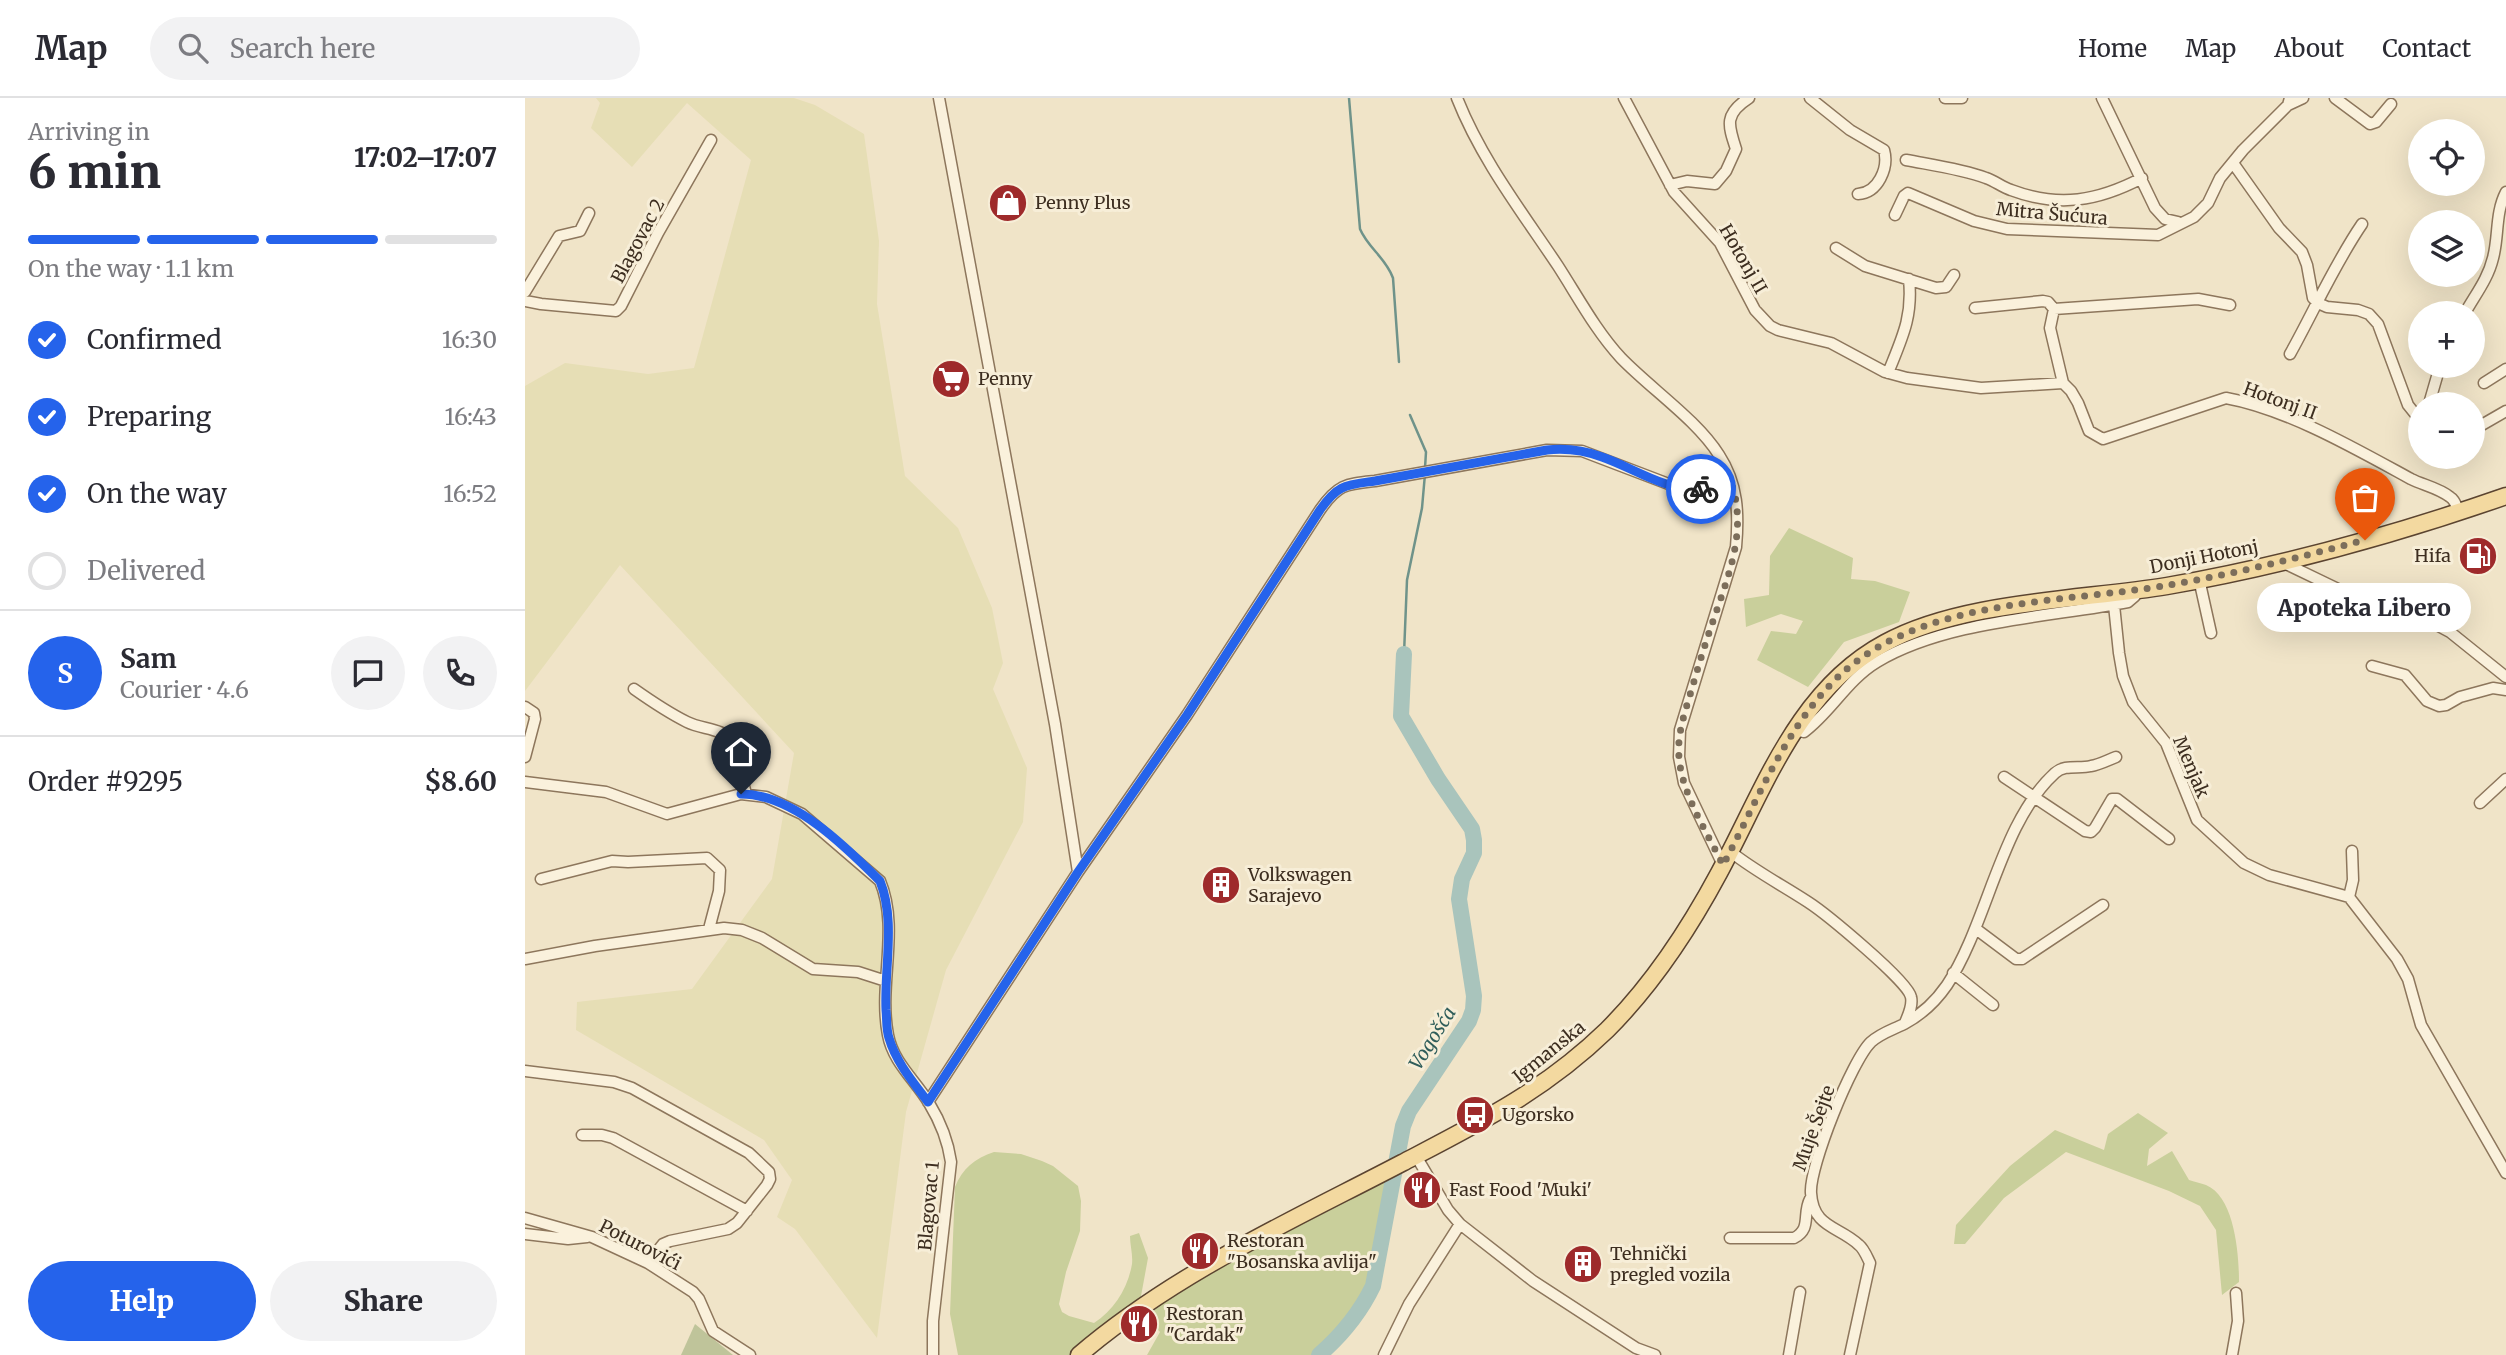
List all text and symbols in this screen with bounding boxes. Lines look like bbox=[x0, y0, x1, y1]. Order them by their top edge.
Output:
search box bbox=[150, 17, 640, 80]
text: Map bbox=[35, 28, 108, 69]
icon: search bbox=[174, 29, 212, 67]
text: Search here bbox=[230, 32, 375, 65]
text: Home bbox=[2078, 33, 2147, 64]
text: Map bbox=[2185, 33, 2236, 64]
text: About bbox=[2274, 33, 2344, 64]
text: Contact bbox=[2382, 33, 2471, 64]
text: Arriving in bbox=[28, 117, 150, 146]
map controls bbox=[2408, 119, 2485, 469]
button: locate bbox=[2408, 119, 2485, 196]
text: 17:02–17:07 bbox=[354, 141, 497, 174]
text: 6 min bbox=[28, 143, 161, 201]
shop icon: Penny Plus bbox=[987, 182, 1029, 224]
place label: Penny Plus bbox=[1035, 191, 1131, 214]
street label: Blagovac 2 bbox=[606, 195, 669, 287]
street label: Mitra Šućura bbox=[1995, 197, 2109, 230]
button: layers bbox=[2408, 210, 2485, 287]
street label: Hotonj II bbox=[1714, 220, 1773, 298]
text: On the way · 1.1 km bbox=[28, 254, 234, 283]
button: + bbox=[2408, 301, 2485, 378]
icon: check bbox=[28, 321, 66, 359]
text: Confirmed bbox=[87, 323, 222, 356]
text: 16:30 bbox=[442, 325, 497, 354]
supermarket icon: Penny bbox=[930, 358, 972, 400]
place label: Penny bbox=[978, 367, 1033, 390]
street label: Hotonj II bbox=[2240, 377, 2320, 424]
button: − bbox=[2408, 392, 2485, 469]
icon: check bbox=[28, 398, 66, 436]
text: Preparing bbox=[87, 400, 211, 433]
text: 16:43 bbox=[445, 402, 497, 431]
courier bbox=[1666, 454, 1736, 524]
pin bbox=[2335, 468, 2395, 540]
icon: bike bbox=[1682, 470, 1720, 508]
icon: check bbox=[28, 475, 66, 513]
text: On the way bbox=[87, 477, 227, 510]
text: 16:52 bbox=[443, 479, 497, 508]
icon: bag bbox=[2346, 479, 2384, 517]
street label: Donji Hotonj bbox=[2148, 535, 2260, 578]
fuel station icon: Hifa bbox=[2457, 535, 2499, 577]
place label: Hifa bbox=[2414, 544, 2451, 567]
text: Delivered bbox=[87, 554, 206, 587]
callout: Apoteka Libero bbox=[2258, 582, 2472, 631]
text: Apoteka Libero bbox=[2277, 593, 2451, 622]
button: chat bbox=[331, 636, 405, 710]
button: phone bbox=[423, 636, 497, 710]
text: Sam bbox=[120, 642, 177, 675]
text: S bbox=[57, 657, 73, 690]
text: Courier · 4.6 bbox=[120, 675, 249, 704]
pin bbox=[711, 722, 771, 794]
street label: Menjak bbox=[2168, 732, 2215, 802]
icon: home bbox=[722, 733, 760, 771]
text: Order #9295 bbox=[28, 765, 183, 798]
text: $8.60 bbox=[424, 765, 497, 798]
place label: Volkswagen Sarajevo bbox=[1247, 863, 1352, 907]
building icon: Volkswagen Sarajevo bbox=[1200, 864, 1242, 906]
water label: Vogošća bbox=[1403, 1002, 1461, 1074]
street label: Igmanska bbox=[1508, 1015, 1590, 1088]
street label: Muje Šejte bbox=[1787, 1082, 1840, 1174]
bus stop icon: Ugorsko bbox=[1454, 1094, 1496, 1136]
place label: Ugorsko bbox=[1502, 1103, 1574, 1126]
street label: Blagovac 1 bbox=[913, 1160, 944, 1252]
restaurant icon: Fast Food 'Muki' bbox=[1401, 1169, 1443, 1211]
place label: Fast Food 'Muki' bbox=[1449, 1178, 1592, 1201]
street label: Poturovići bbox=[595, 1214, 685, 1275]
place label: Restoran "Bosanska avlija" bbox=[1227, 1229, 1377, 1273]
restaurant icon: Restoran "Bosanska avlija" bbox=[1179, 1230, 1221, 1272]
place label: Tehnički pregled vozila bbox=[1610, 1242, 1731, 1286]
building icon: Tehnički pregled vozila bbox=[1562, 1243, 1604, 1285]
button: Help bbox=[28, 1261, 256, 1341]
button: Share bbox=[270, 1261, 497, 1341]
place label: Restoran "Cardak" bbox=[1166, 1302, 1244, 1346]
restaurant icon: Restoran "Cardak" bbox=[1118, 1303, 1160, 1345]

